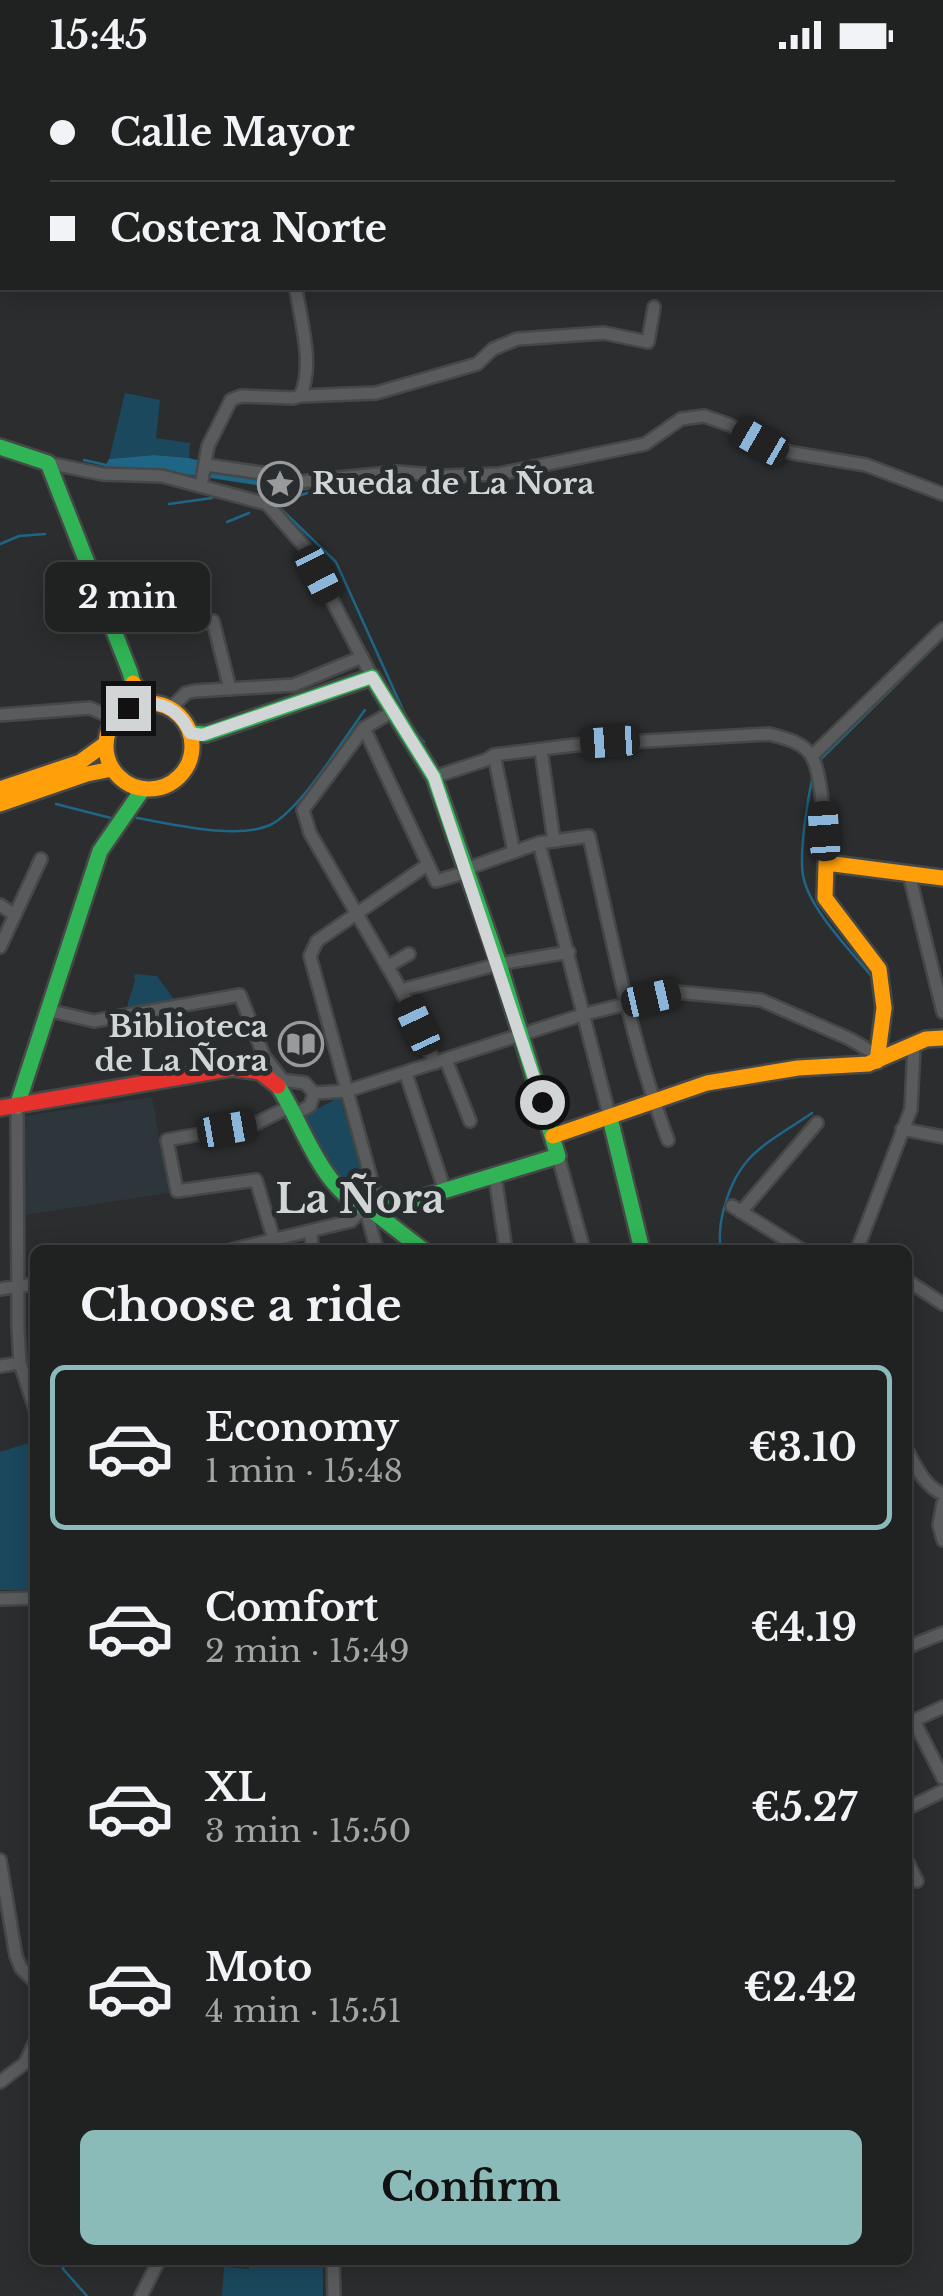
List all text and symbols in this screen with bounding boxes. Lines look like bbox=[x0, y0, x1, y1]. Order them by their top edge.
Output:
text: 15:45 bbox=[50, 12, 148, 59]
text: Calle Mayor bbox=[110, 109, 355, 156]
text: Costera Norte bbox=[110, 205, 387, 252]
car bbox=[727, 414, 793, 470]
place icon: Rueda de La Ñora bbox=[257, 461, 303, 507]
place label: Rueda de La Ñora bbox=[312, 465, 595, 502]
car bbox=[291, 540, 345, 608]
callout: 2 min bbox=[46, 563, 210, 633]
text: 2 min bbox=[78, 577, 177, 617]
route end bbox=[106, 686, 151, 731]
car bbox=[579, 725, 641, 759]
car bbox=[807, 800, 841, 862]
car bbox=[618, 977, 684, 1019]
car bbox=[392, 992, 444, 1060]
place label: Biblioteca de La Ñora bbox=[94, 1008, 268, 1079]
library icon: Biblioteca de La Ñora bbox=[278, 1021, 324, 1067]
route start bbox=[520, 1080, 565, 1125]
car bbox=[195, 1109, 259, 1149]
district label: La Ñora bbox=[275, 1173, 445, 1224]
text: Choose a ride bbox=[80, 1277, 402, 1333]
icon: car bbox=[85, 1403, 175, 1493]
text: Economy bbox=[205, 1404, 399, 1451]
text: €3.10 bbox=[749, 1424, 857, 1471]
text: 1 min · 15:48 bbox=[205, 1451, 403, 1491]
icon: car bbox=[85, 1583, 175, 1673]
text: Comfort bbox=[205, 1584, 378, 1631]
text: €4.19 bbox=[751, 1604, 857, 1651]
text: 2 min · 15:49 bbox=[205, 1631, 410, 1671]
icon: car bbox=[85, 1763, 175, 1853]
text: XL bbox=[205, 1764, 266, 1811]
text: €5.27 bbox=[751, 1784, 857, 1831]
text: 3 min · 15:50 bbox=[205, 1811, 411, 1851]
icon: car bbox=[85, 1943, 175, 2033]
text: Moto bbox=[205, 1944, 312, 1991]
text: €2.42 bbox=[743, 1964, 857, 2011]
text: 4 min · 15:51 bbox=[205, 1991, 402, 2031]
button: Confirm bbox=[80, 2130, 862, 2245]

